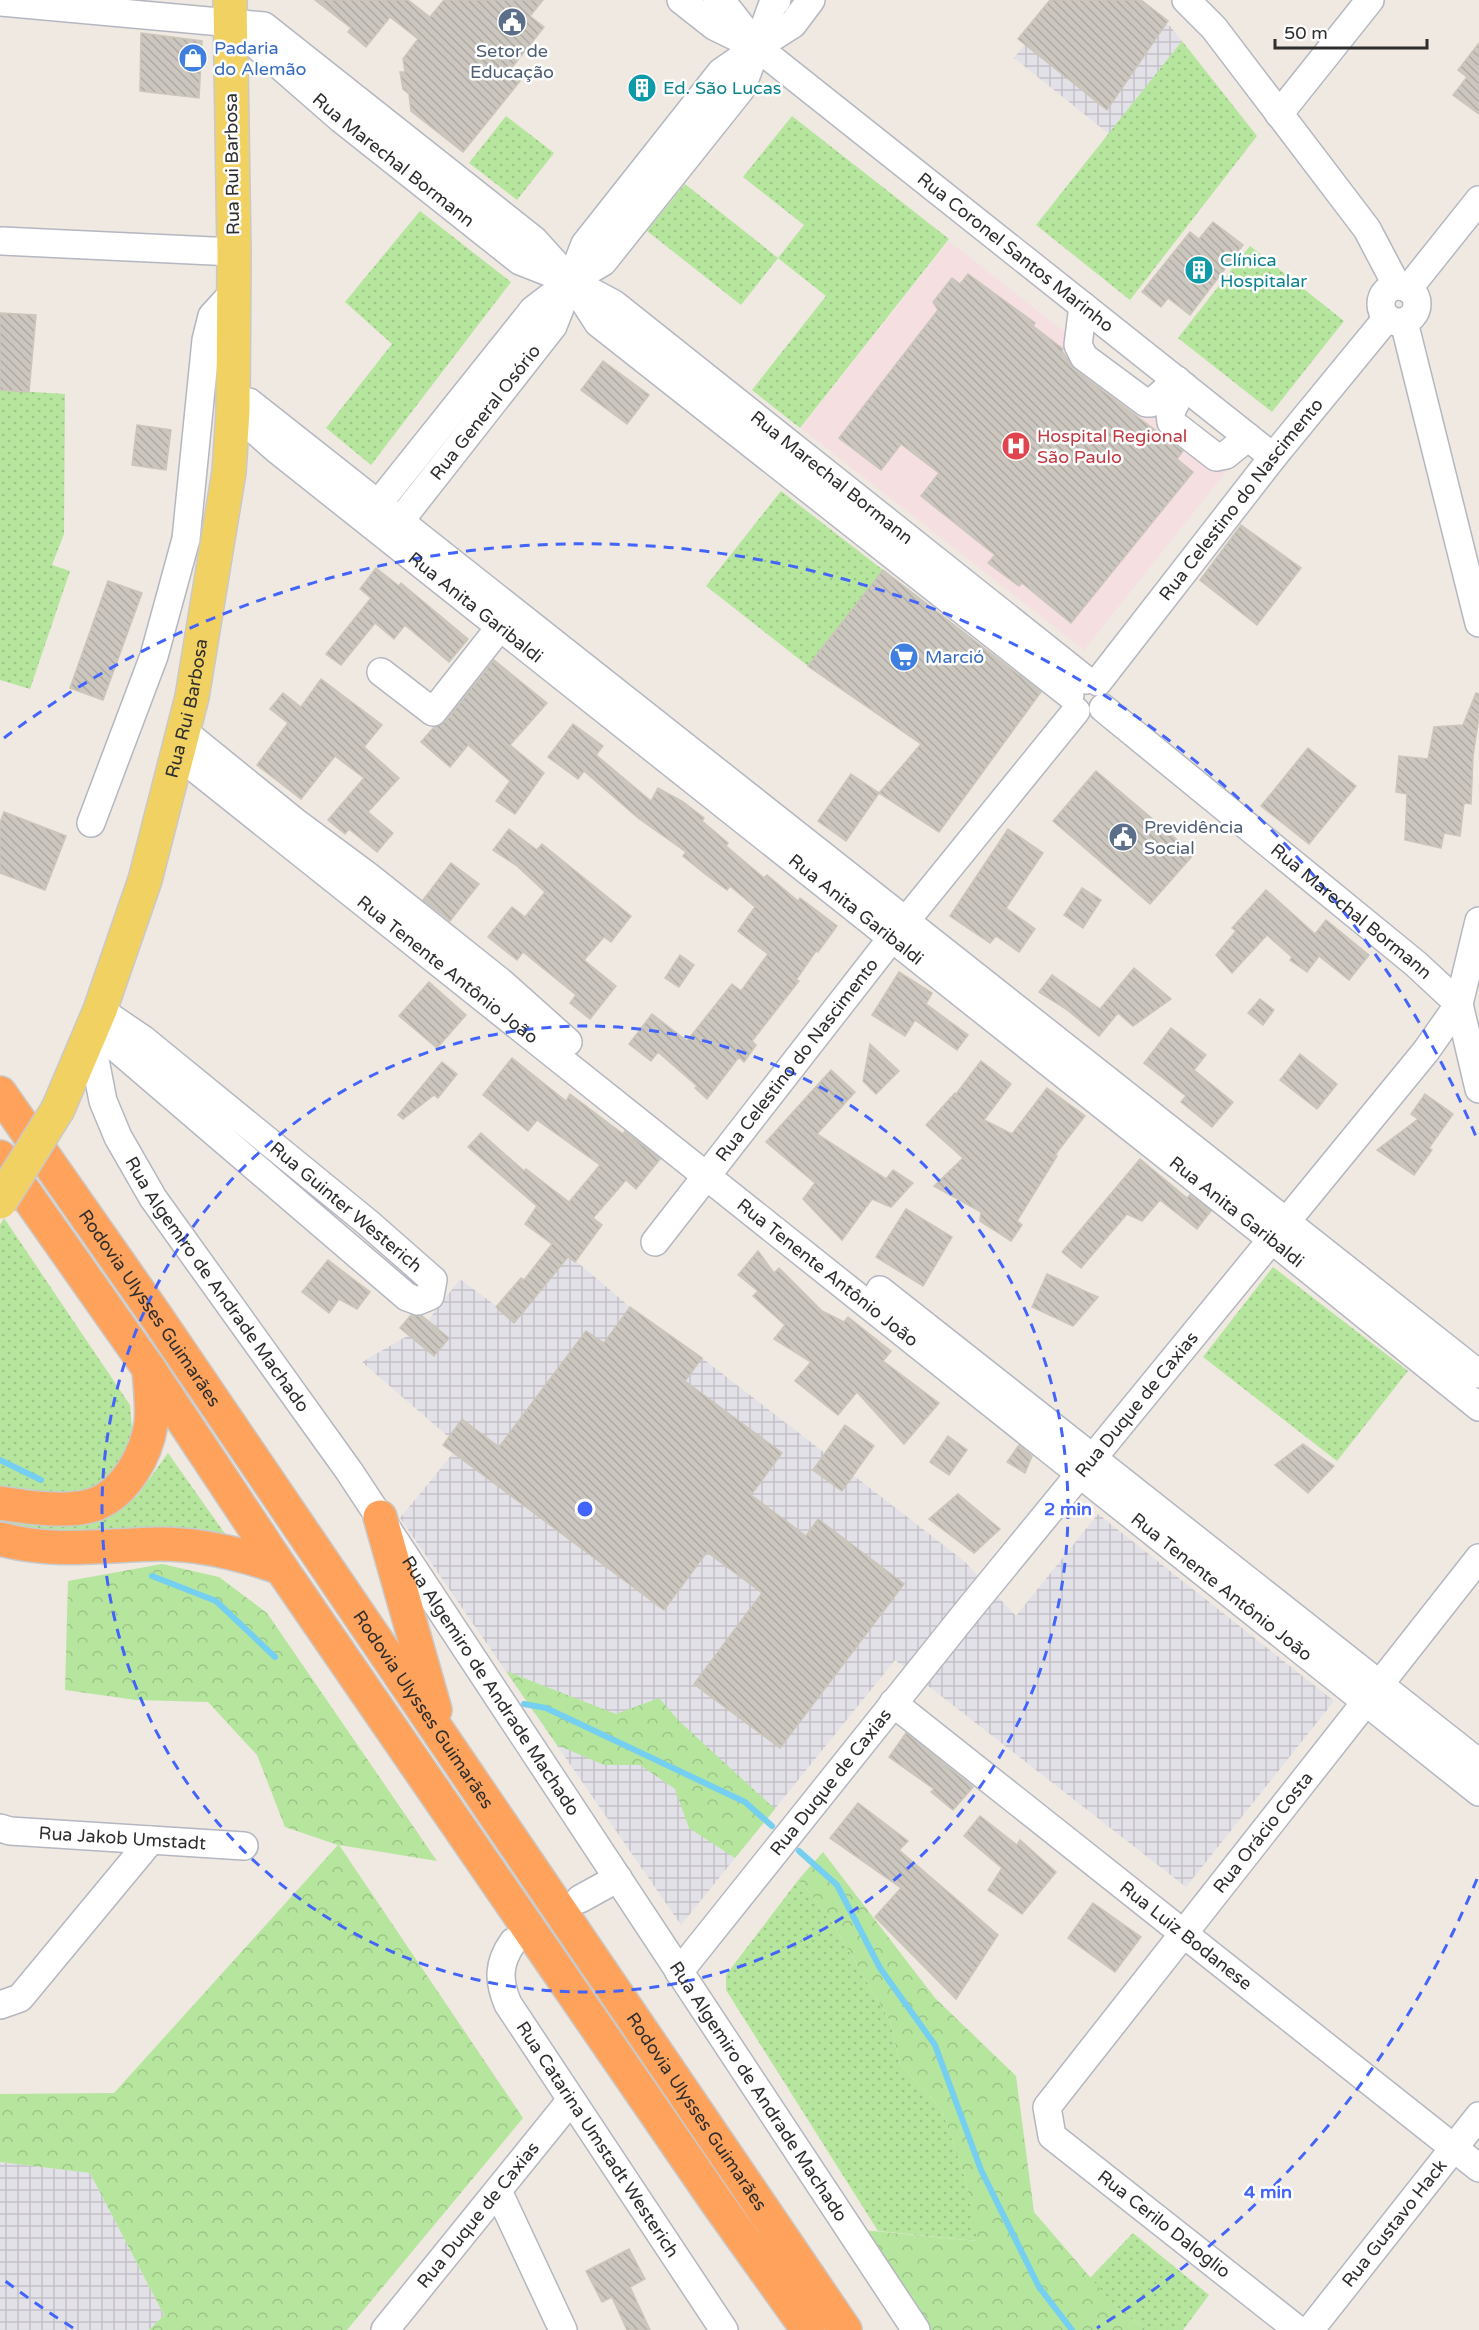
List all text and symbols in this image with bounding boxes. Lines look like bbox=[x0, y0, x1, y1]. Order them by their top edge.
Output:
public building icon: Setor de Educação bbox=[496, 6, 528, 38]
scale bar bbox=[1275, 12, 1426, 50]
text: 50 m bbox=[1284, 22, 1328, 44]
place label: Padaria do Alemão bbox=[214, 37, 307, 80]
place label: Setor de Educação bbox=[470, 40, 554, 83]
shop icon: Padaria do Alemão bbox=[177, 42, 209, 74]
building icon: Ed. São Lucas bbox=[626, 72, 658, 104]
place label: Ed. São Lucas bbox=[663, 77, 781, 99]
street label: Rua Marechal Bormann bbox=[308, 88, 479, 232]
street label: Rua Rui Barbosa bbox=[220, 93, 244, 235]
street label: Rua Coronel Santos Marinho bbox=[913, 168, 1118, 337]
place label: Clínica Hospitalar bbox=[1220, 249, 1307, 292]
building icon: Clínica Hospitalar bbox=[1183, 254, 1215, 286]
street label: Rua General Osório bbox=[425, 340, 545, 484]
street label: Rua Celestino do Nascimento bbox=[1154, 394, 1328, 605]
street label: Rua Marechal Bormann bbox=[746, 406, 917, 549]
place label: Hospital Regional São Paulo bbox=[1037, 425, 1187, 468]
hospital icon: Hospital Regional São Paulo bbox=[1000, 430, 1032, 462]
street label: Rua Anita Garibaldi bbox=[404, 547, 547, 668]
street label: Rua Rui Barbosa bbox=[161, 637, 212, 780]
supermarket icon: Marció bbox=[888, 641, 920, 673]
place label: Marció bbox=[925, 646, 984, 668]
place label: Previdência Social bbox=[1144, 816, 1243, 859]
public building icon: Previdência Social bbox=[1107, 821, 1139, 853]
street label: Rua Marechal Bormann bbox=[1266, 839, 1436, 984]
street label: Rua Anita Garibaldi bbox=[784, 849, 928, 970]
street label: Rua Tenente Antônio João bbox=[353, 891, 543, 1049]
street label: Rua Celestino do Nascimento bbox=[711, 954, 883, 1166]
street label: Rua Guinter Westerich bbox=[265, 1137, 427, 1277]
street label: Rua Anita Garibaldi bbox=[1165, 1151, 1308, 1272]
street label: Rua Algemiro de Andrade Machado bbox=[121, 1153, 314, 1416]
street label: Rua Tenente Antônio João bbox=[733, 1194, 923, 1352]
street label: Rodovia Ulysses Guimarães bbox=[74, 1205, 225, 1411]
street label: Rua Duque de Caxias bbox=[1070, 1327, 1203, 1482]
text: 2 min bbox=[1044, 1498, 1092, 1520]
centre of rings bbox=[575, 1499, 595, 1519]
street label: Rua Tenente Antônio João bbox=[1127, 1508, 1317, 1666]
street label: Rua Algemiro de Andrade Machado bbox=[397, 1552, 585, 1820]
street label: Rodovia Ulysses Guimarães bbox=[348, 1606, 499, 1813]
street label: Rua Duque de Caxias bbox=[765, 1704, 896, 1860]
street label: Rua Orácio Costa bbox=[1208, 1767, 1318, 1898]
street label: Rua Jakob Umstadt bbox=[38, 1822, 207, 1855]
street label: Rua Luiz Bodanese bbox=[1115, 1876, 1257, 1995]
street label: Rua Algemiro de Andrade Machado bbox=[665, 1957, 852, 2226]
street label: Rodovia Ulysses Guimarães bbox=[621, 2008, 772, 2215]
street label: Rua Catarina Umstadt Westerich bbox=[512, 2017, 684, 2262]
street label: Rua Duque de Caxias bbox=[412, 2137, 544, 2293]
street label: Rua Gustavo Hack bbox=[1337, 2155, 1452, 2292]
street label: Rua Cerilo Daloglio bbox=[1093, 2165, 1235, 2283]
text: 4 min bbox=[1244, 2181, 1292, 2203]

